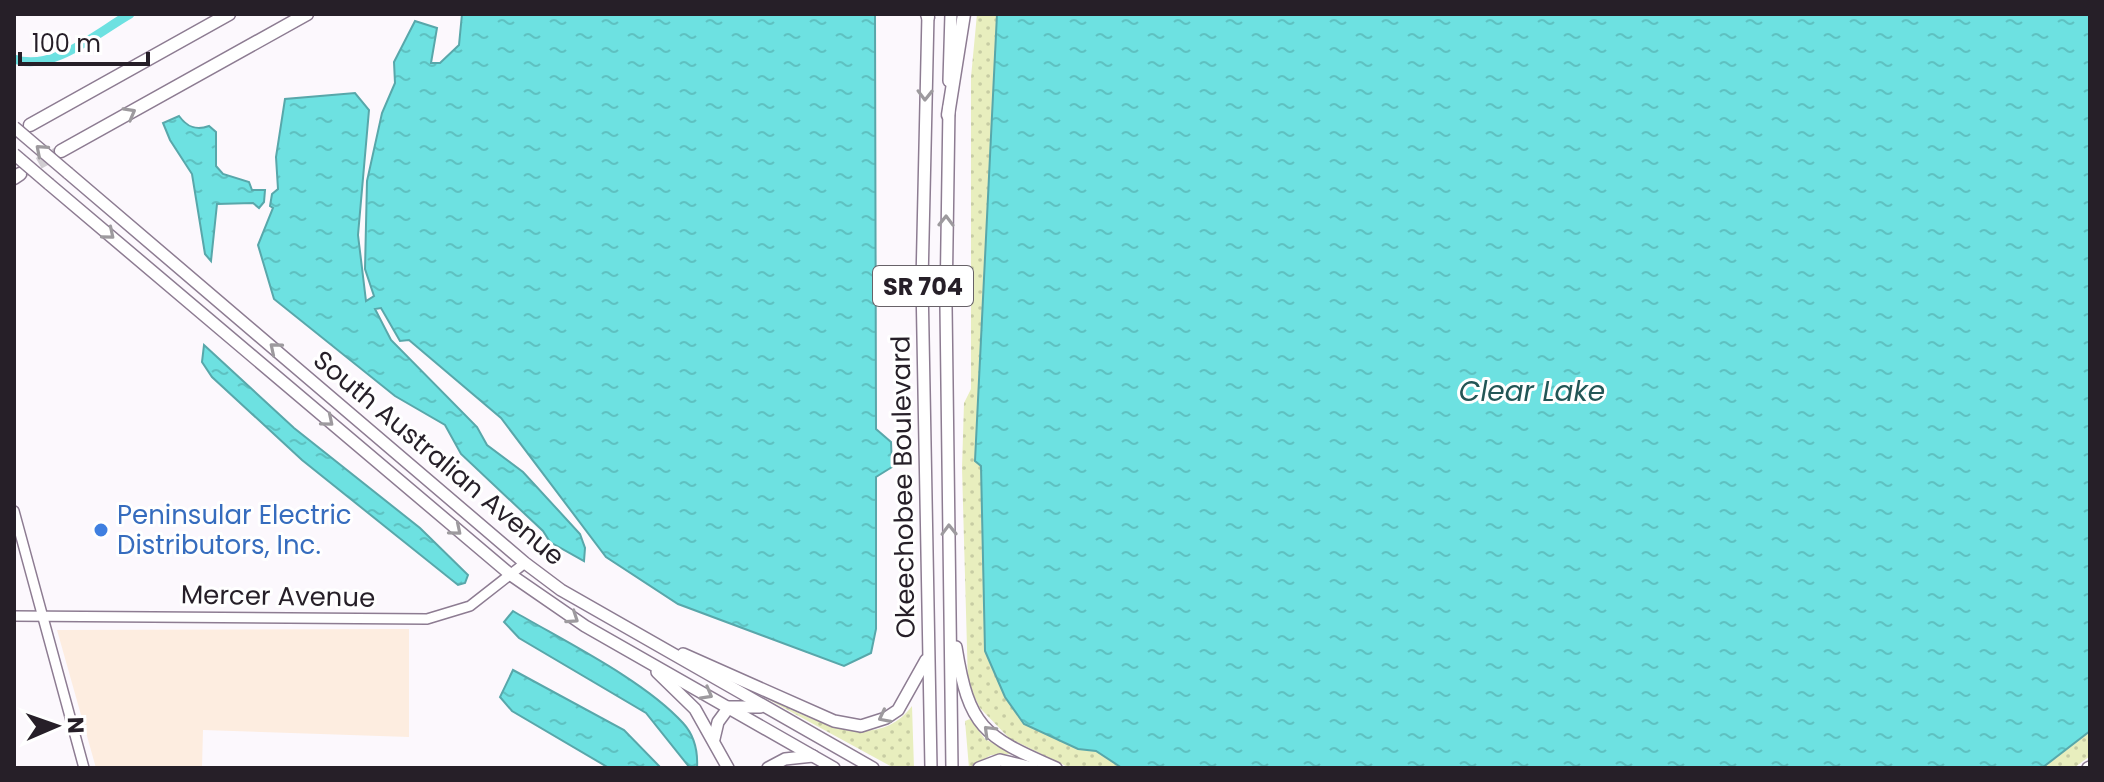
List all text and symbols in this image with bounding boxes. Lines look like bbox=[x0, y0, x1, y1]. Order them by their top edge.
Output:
scale bar bbox=[20, 16, 148, 66]
text: 100 m bbox=[32, 27, 101, 60]
one-way arrow bbox=[917, 89, 934, 102]
one-way arrow bbox=[121, 107, 135, 123]
one-way arrow bbox=[36, 145, 50, 160]
one-way arrow bbox=[938, 214, 955, 227]
one-way arrow bbox=[100, 225, 114, 239]
road number: SR 704 bbox=[873, 266, 973, 306]
street label: Okeechobee Boulevard bbox=[882, 335, 924, 639]
street label: South Australian Avenue bbox=[306, 342, 572, 574]
one-way arrow bbox=[269, 343, 284, 358]
water label: Clear Lake bbox=[1459, 372, 1605, 411]
one-way arrow bbox=[319, 411, 334, 426]
place label: Peninsular Electric Distributors, Inc. bbox=[117, 497, 352, 563]
one-way arrow bbox=[447, 520, 462, 535]
marker: Peninsular Electric Distributors, Inc. bbox=[92, 521, 110, 539]
one-way arrow bbox=[940, 523, 958, 536]
street label: Mercer Avenue bbox=[181, 576, 375, 616]
one-way arrow bbox=[565, 608, 579, 623]
one-way arrow bbox=[698, 684, 713, 700]
north arrow bbox=[16, 686, 96, 766]
one-way arrow bbox=[878, 707, 893, 723]
text: N bbox=[60, 717, 91, 734]
one-way arrow bbox=[984, 726, 998, 740]

